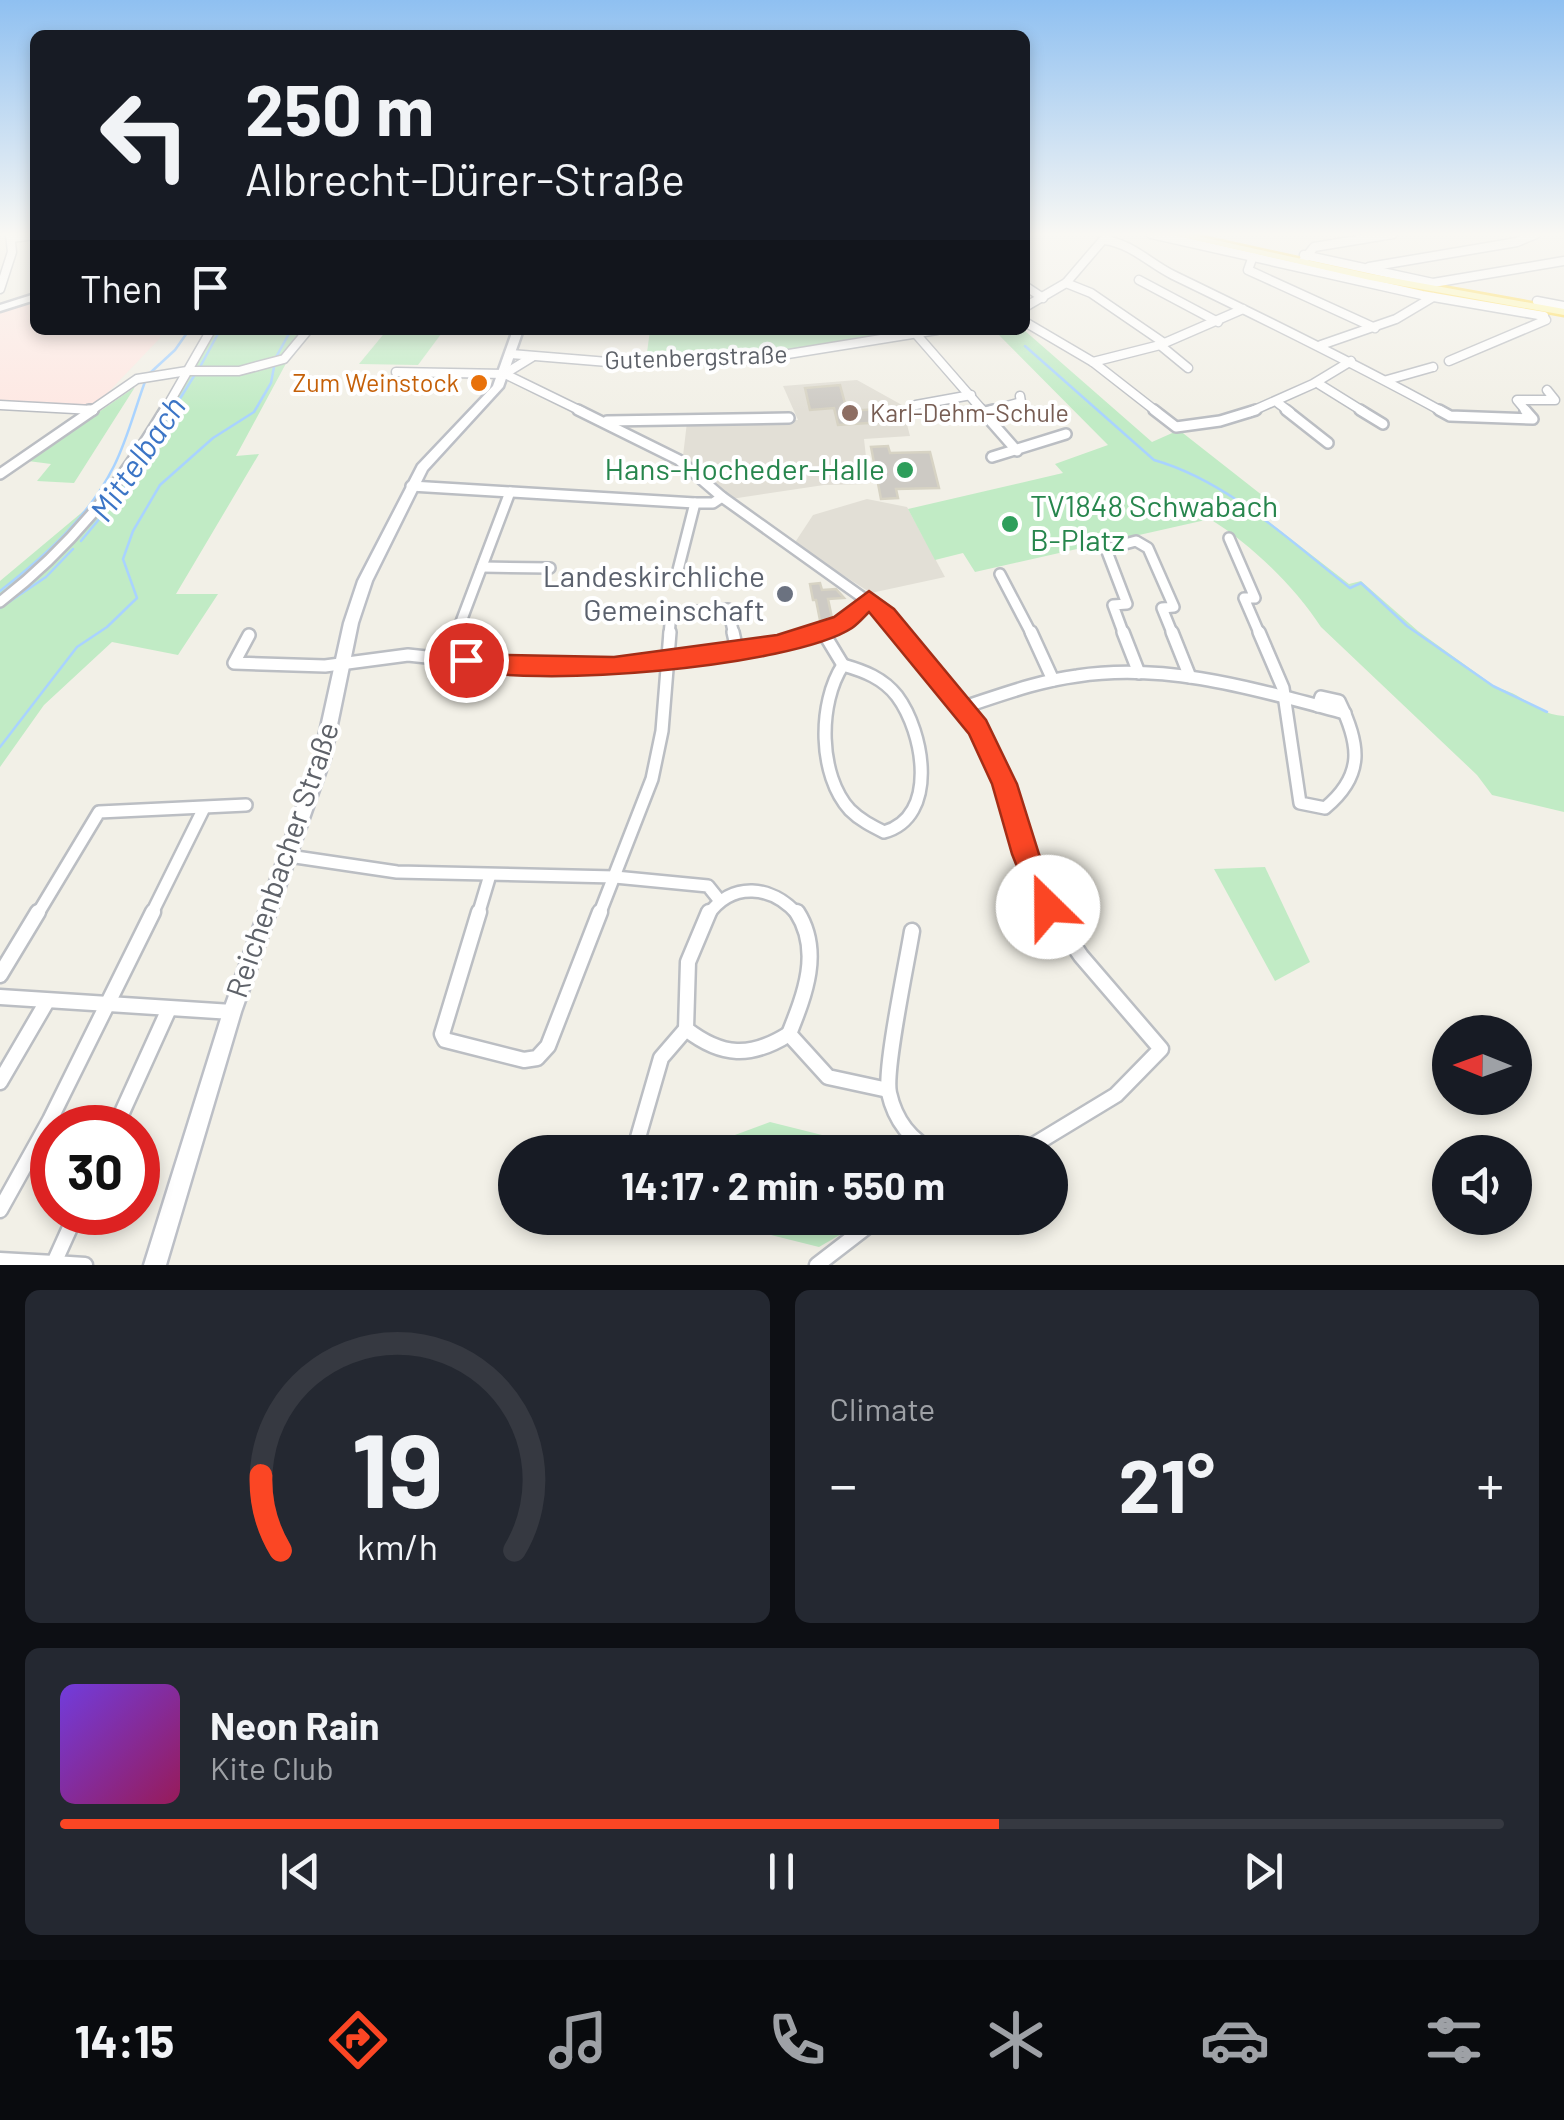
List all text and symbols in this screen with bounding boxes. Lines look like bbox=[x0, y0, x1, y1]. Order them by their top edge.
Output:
text: 250 m bbox=[245, 66, 434, 150]
icon: left bbox=[80, 70, 210, 200]
text: Albrecht-Dürer-Straße bbox=[245, 151, 685, 205]
icon: arrive bbox=[183, 260, 238, 315]
text: Then bbox=[80, 265, 163, 311]
street label: Gutenbergstraße bbox=[604, 338, 788, 374]
place label: Zum Weinstock bbox=[292, 367, 459, 397]
marker: Zum Weinstock bbox=[468, 372, 490, 394]
water label: Mittelbach bbox=[81, 388, 192, 528]
place label: Karl-Dehm-Schule bbox=[870, 397, 1069, 427]
marker: Karl-Dehm-Schule bbox=[839, 402, 861, 424]
place label: Hans-Hocheder-Halle bbox=[604, 450, 885, 486]
marker: Hans-Hocheder-Halle bbox=[894, 459, 916, 481]
place label: TV1848 Schwabach B-Platz bbox=[1030, 487, 1278, 557]
marker: TV1848 Schwabach B-Platz bbox=[999, 513, 1021, 535]
place label: Landeskirchliche Gemeinschaft bbox=[543, 557, 765, 627]
marker: Landeskirchliche Gemeinschaft bbox=[774, 583, 796, 605]
pin bbox=[424, 618, 509, 703]
icon: arrive bbox=[439, 633, 494, 688]
street label: Reichenbacher Straße bbox=[217, 717, 345, 1002]
position arrow bbox=[996, 855, 1100, 959]
north arrow bbox=[1432, 1015, 1532, 1115]
map controls bbox=[1432, 1015, 1532, 1235]
speed limit sign: 30 bbox=[30, 1105, 160, 1235]
button: sound bbox=[1432, 1135, 1532, 1235]
text: 14:17 · 2 min · 550 m bbox=[621, 1162, 945, 1208]
text: Climate bbox=[830, 1389, 935, 1427]
text: 19 bbox=[351, 1404, 443, 1529]
text: 21° bbox=[1119, 1438, 1215, 1528]
text: − bbox=[830, 1450, 857, 1516]
text: + bbox=[1476, 1450, 1504, 1516]
text: km/h bbox=[357, 1524, 438, 1567]
text: Neon Rain bbox=[210, 1702, 379, 1748]
text: Kite Club bbox=[210, 1748, 334, 1786]
icon: previous bbox=[273, 1844, 328, 1899]
icon: pause bbox=[754, 1844, 809, 1899]
icon: next bbox=[1236, 1844, 1291, 1899]
icon: directions bbox=[323, 2005, 393, 2075]
icon: music bbox=[543, 2005, 613, 2075]
icon: phone bbox=[762, 2005, 832, 2075]
icon: climate bbox=[981, 2005, 1051, 2075]
icon: car bbox=[1200, 2005, 1270, 2075]
icon: filters bbox=[1419, 2005, 1489, 2075]
text: 14:15 bbox=[75, 2013, 174, 2067]

